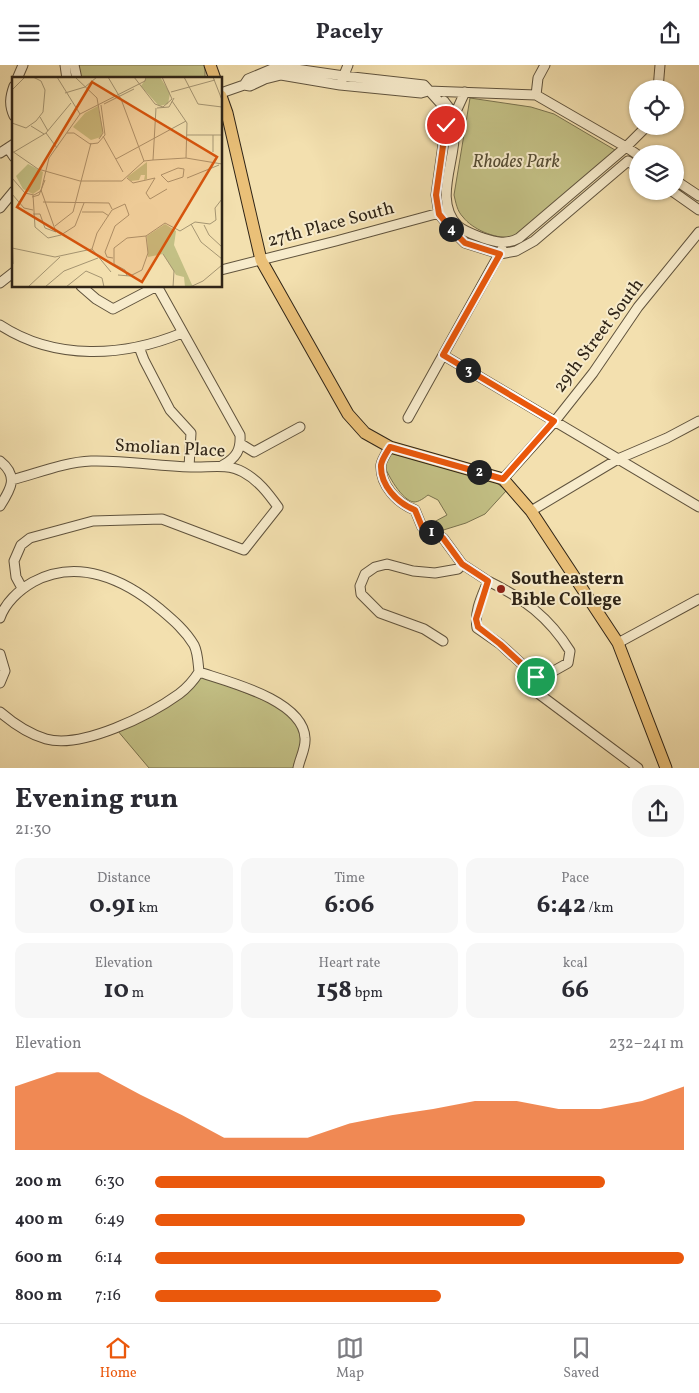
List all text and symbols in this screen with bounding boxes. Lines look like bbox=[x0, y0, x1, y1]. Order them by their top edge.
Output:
text: Pacely bbox=[316, 17, 383, 48]
icon: menu bbox=[15, 19, 43, 47]
icon: share bbox=[656, 19, 684, 47]
inset map bbox=[12, 77, 222, 287]
map controls bbox=[629, 80, 684, 200]
button: locate bbox=[629, 80, 684, 135]
pin bbox=[425, 104, 467, 146]
icon: check bbox=[432, 111, 460, 139]
button: layers bbox=[629, 145, 684, 200]
park label: Rhodes Park bbox=[472, 150, 560, 175]
street label: 27th Place South bbox=[265, 196, 397, 254]
pin: 4 bbox=[438, 217, 464, 241]
text: 4 bbox=[447, 220, 456, 239]
street label: 29th Street South bbox=[548, 274, 650, 398]
pin: 3 bbox=[456, 357, 480, 383]
text: 3 bbox=[465, 361, 472, 380]
street label: Smolian Place bbox=[114, 434, 226, 464]
pin: 2 bbox=[466, 459, 492, 485]
text: 2 bbox=[476, 463, 483, 482]
pin: 1 bbox=[418, 519, 444, 545]
text: 1 bbox=[429, 523, 434, 542]
place label: Southeastern Bible College bbox=[511, 567, 624, 613]
marker: Southeastern Bible College bbox=[495, 583, 507, 595]
pin bbox=[515, 656, 557, 698]
icon: arrive bbox=[522, 663, 550, 691]
text: Evening run bbox=[15, 780, 179, 819]
button: share bbox=[632, 785, 684, 837]
text: 21:30 bbox=[15, 819, 51, 841]
text: Distance bbox=[97, 869, 151, 888]
text: Time bbox=[334, 869, 365, 888]
text: Pace bbox=[561, 869, 589, 888]
text: 0.91 bbox=[89, 888, 136, 923]
text: 6:06 bbox=[324, 888, 375, 923]
text: 6:42 bbox=[537, 888, 586, 923]
text: km bbox=[136, 899, 158, 918]
text: /km bbox=[586, 899, 614, 918]
text: Elevation bbox=[95, 954, 153, 973]
text: Heart rate bbox=[319, 954, 380, 973]
text: kcal bbox=[563, 954, 588, 973]
text: 10 bbox=[104, 973, 129, 1008]
text: 158 bbox=[316, 973, 352, 1008]
text: 66 bbox=[561, 973, 589, 1008]
text: m bbox=[129, 984, 144, 1003]
text: bpm bbox=[352, 984, 383, 1003]
text: Elevation bbox=[15, 1033, 82, 1055]
text: 232–241 m bbox=[609, 1033, 684, 1055]
text: 200 m bbox=[15, 1171, 62, 1193]
text: 6:30 bbox=[95, 1171, 124, 1193]
text: 400 m bbox=[15, 1209, 63, 1231]
text: 6:49 bbox=[95, 1209, 124, 1231]
text: 600 m bbox=[15, 1247, 62, 1269]
text: 6:14 bbox=[95, 1247, 123, 1269]
text: 800 m bbox=[15, 1285, 62, 1307]
text: 7:16 bbox=[95, 1285, 121, 1307]
tab: Home bbox=[100, 1334, 137, 1383]
tab: Map bbox=[336, 1334, 364, 1383]
tab: Saved bbox=[563, 1334, 599, 1383]

